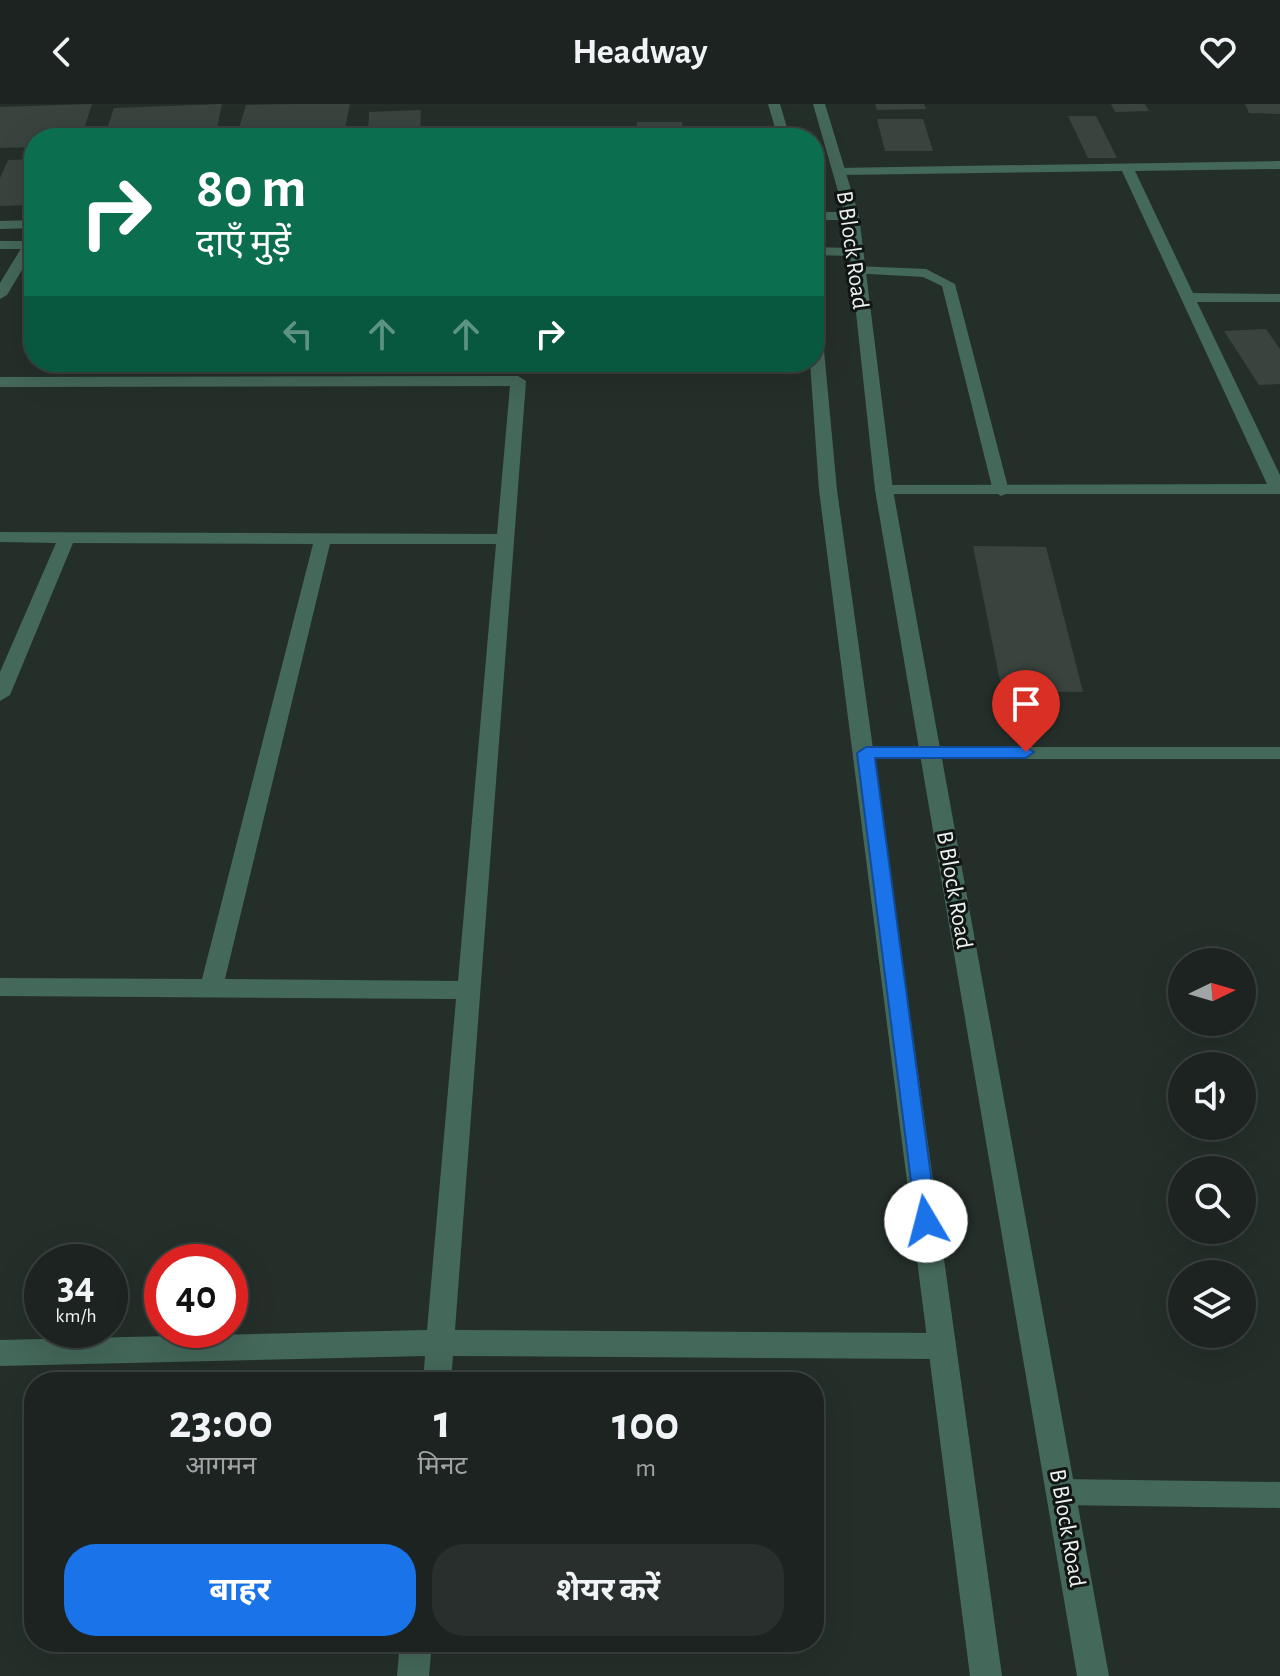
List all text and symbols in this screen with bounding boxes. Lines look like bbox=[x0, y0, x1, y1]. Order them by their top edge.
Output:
icon: back bbox=[40, 30, 84, 74]
icon: heart bbox=[1196, 30, 1240, 74]
text: Headway bbox=[572, 34, 708, 70]
icon: right bbox=[64, 160, 168, 264]
text: 80 m bbox=[196, 161, 306, 217]
street label: B Block Road bbox=[832, 189, 872, 311]
text: दाएँ मुड़ें bbox=[196, 226, 291, 262]
icon: left bbox=[276, 312, 320, 356]
icon: ahead bbox=[360, 312, 404, 356]
icon: ahead bbox=[444, 312, 488, 356]
icon: right bbox=[528, 312, 572, 356]
pin bbox=[992, 670, 1060, 752]
icon: arrive bbox=[1004, 682, 1048, 726]
street label: B Block Road bbox=[932, 829, 976, 951]
north arrow bbox=[1168, 948, 1256, 1036]
map controls bbox=[1168, 948, 1256, 1348]
button: sound bbox=[1168, 1052, 1256, 1140]
button: search bbox=[1168, 1156, 1256, 1244]
position arrow bbox=[884, 1179, 968, 1263]
speed limit sign: 40 bbox=[144, 1244, 248, 1348]
button: layers bbox=[1168, 1260, 1256, 1348]
text: 34 bbox=[57, 1266, 95, 1306]
text: km/h bbox=[55, 1306, 97, 1326]
text: 23:00 bbox=[169, 1399, 273, 1447]
text: 1 bbox=[434, 1399, 451, 1447]
text: 100 bbox=[612, 1401, 679, 1449]
text: आगमन bbox=[185, 1453, 256, 1479]
text: मिनट bbox=[418, 1453, 467, 1479]
text: m bbox=[635, 1455, 656, 1481]
street label: B Block Road bbox=[1045, 1467, 1089, 1589]
button: बाहर bbox=[64, 1544, 416, 1636]
button: शेयर करें bbox=[432, 1544, 784, 1636]

